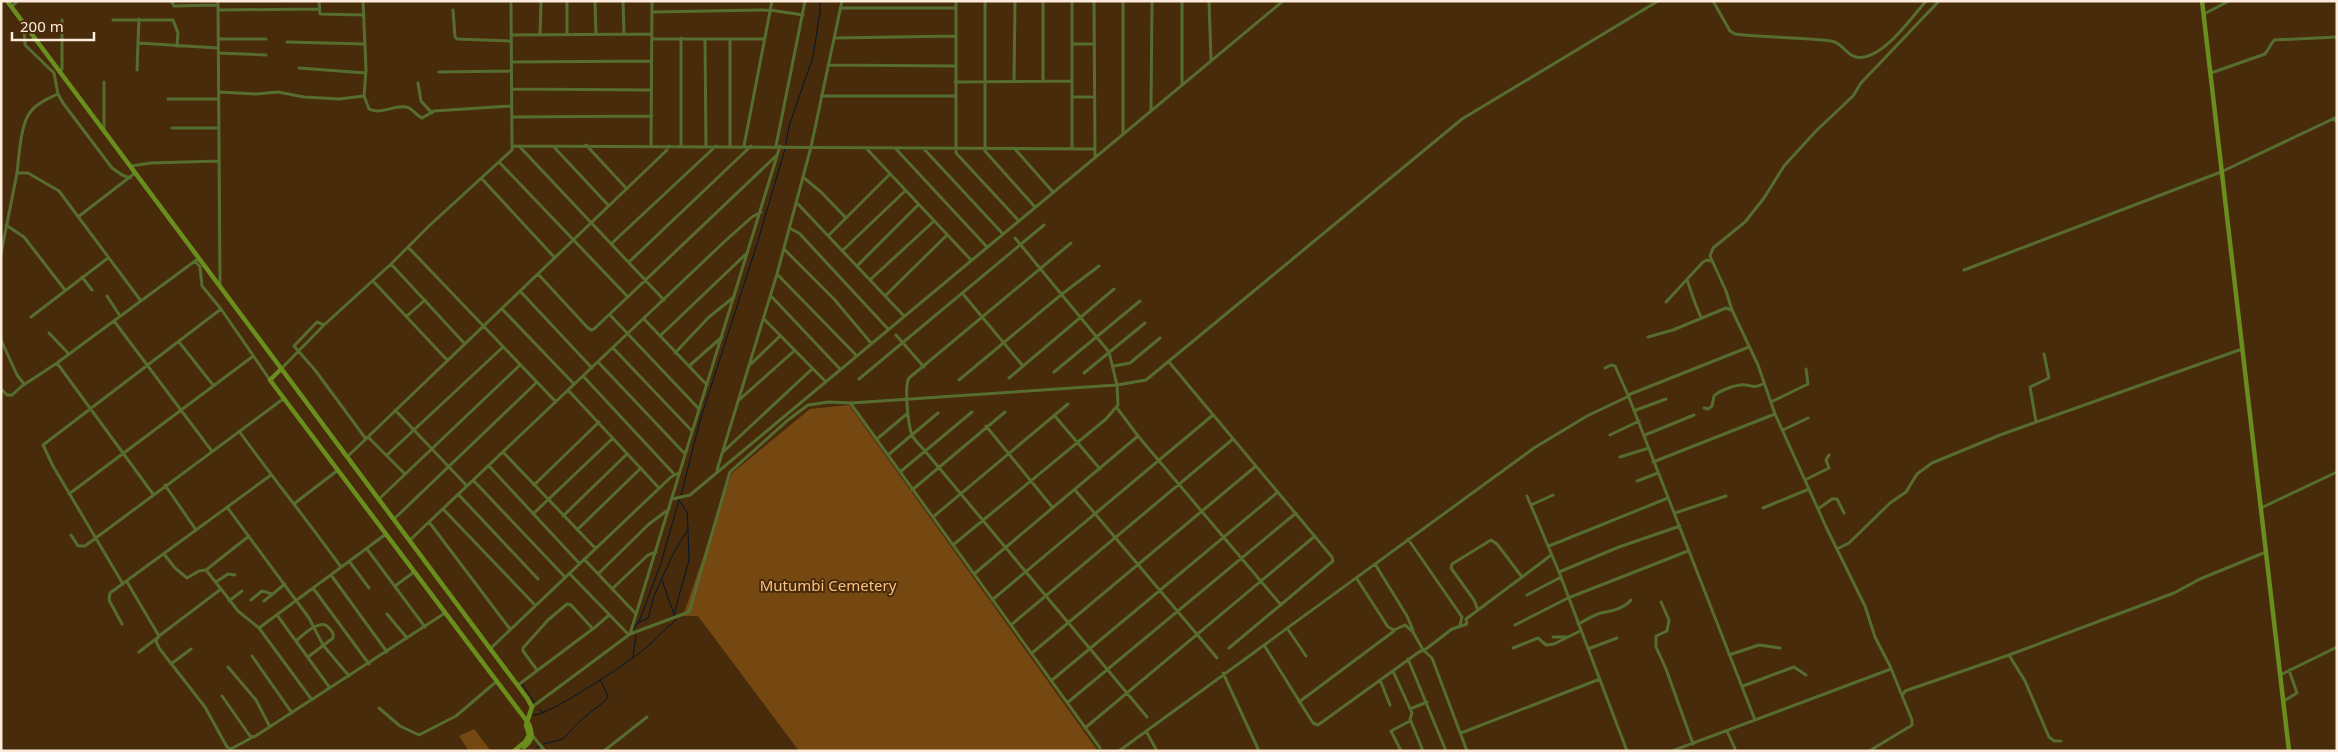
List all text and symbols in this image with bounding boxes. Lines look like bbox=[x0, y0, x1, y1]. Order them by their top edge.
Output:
scale bar bbox=[12, 10, 95, 42]
text: 200 m bbox=[20, 16, 64, 36]
park label: Mutumbi Cemetery bbox=[760, 575, 897, 595]

